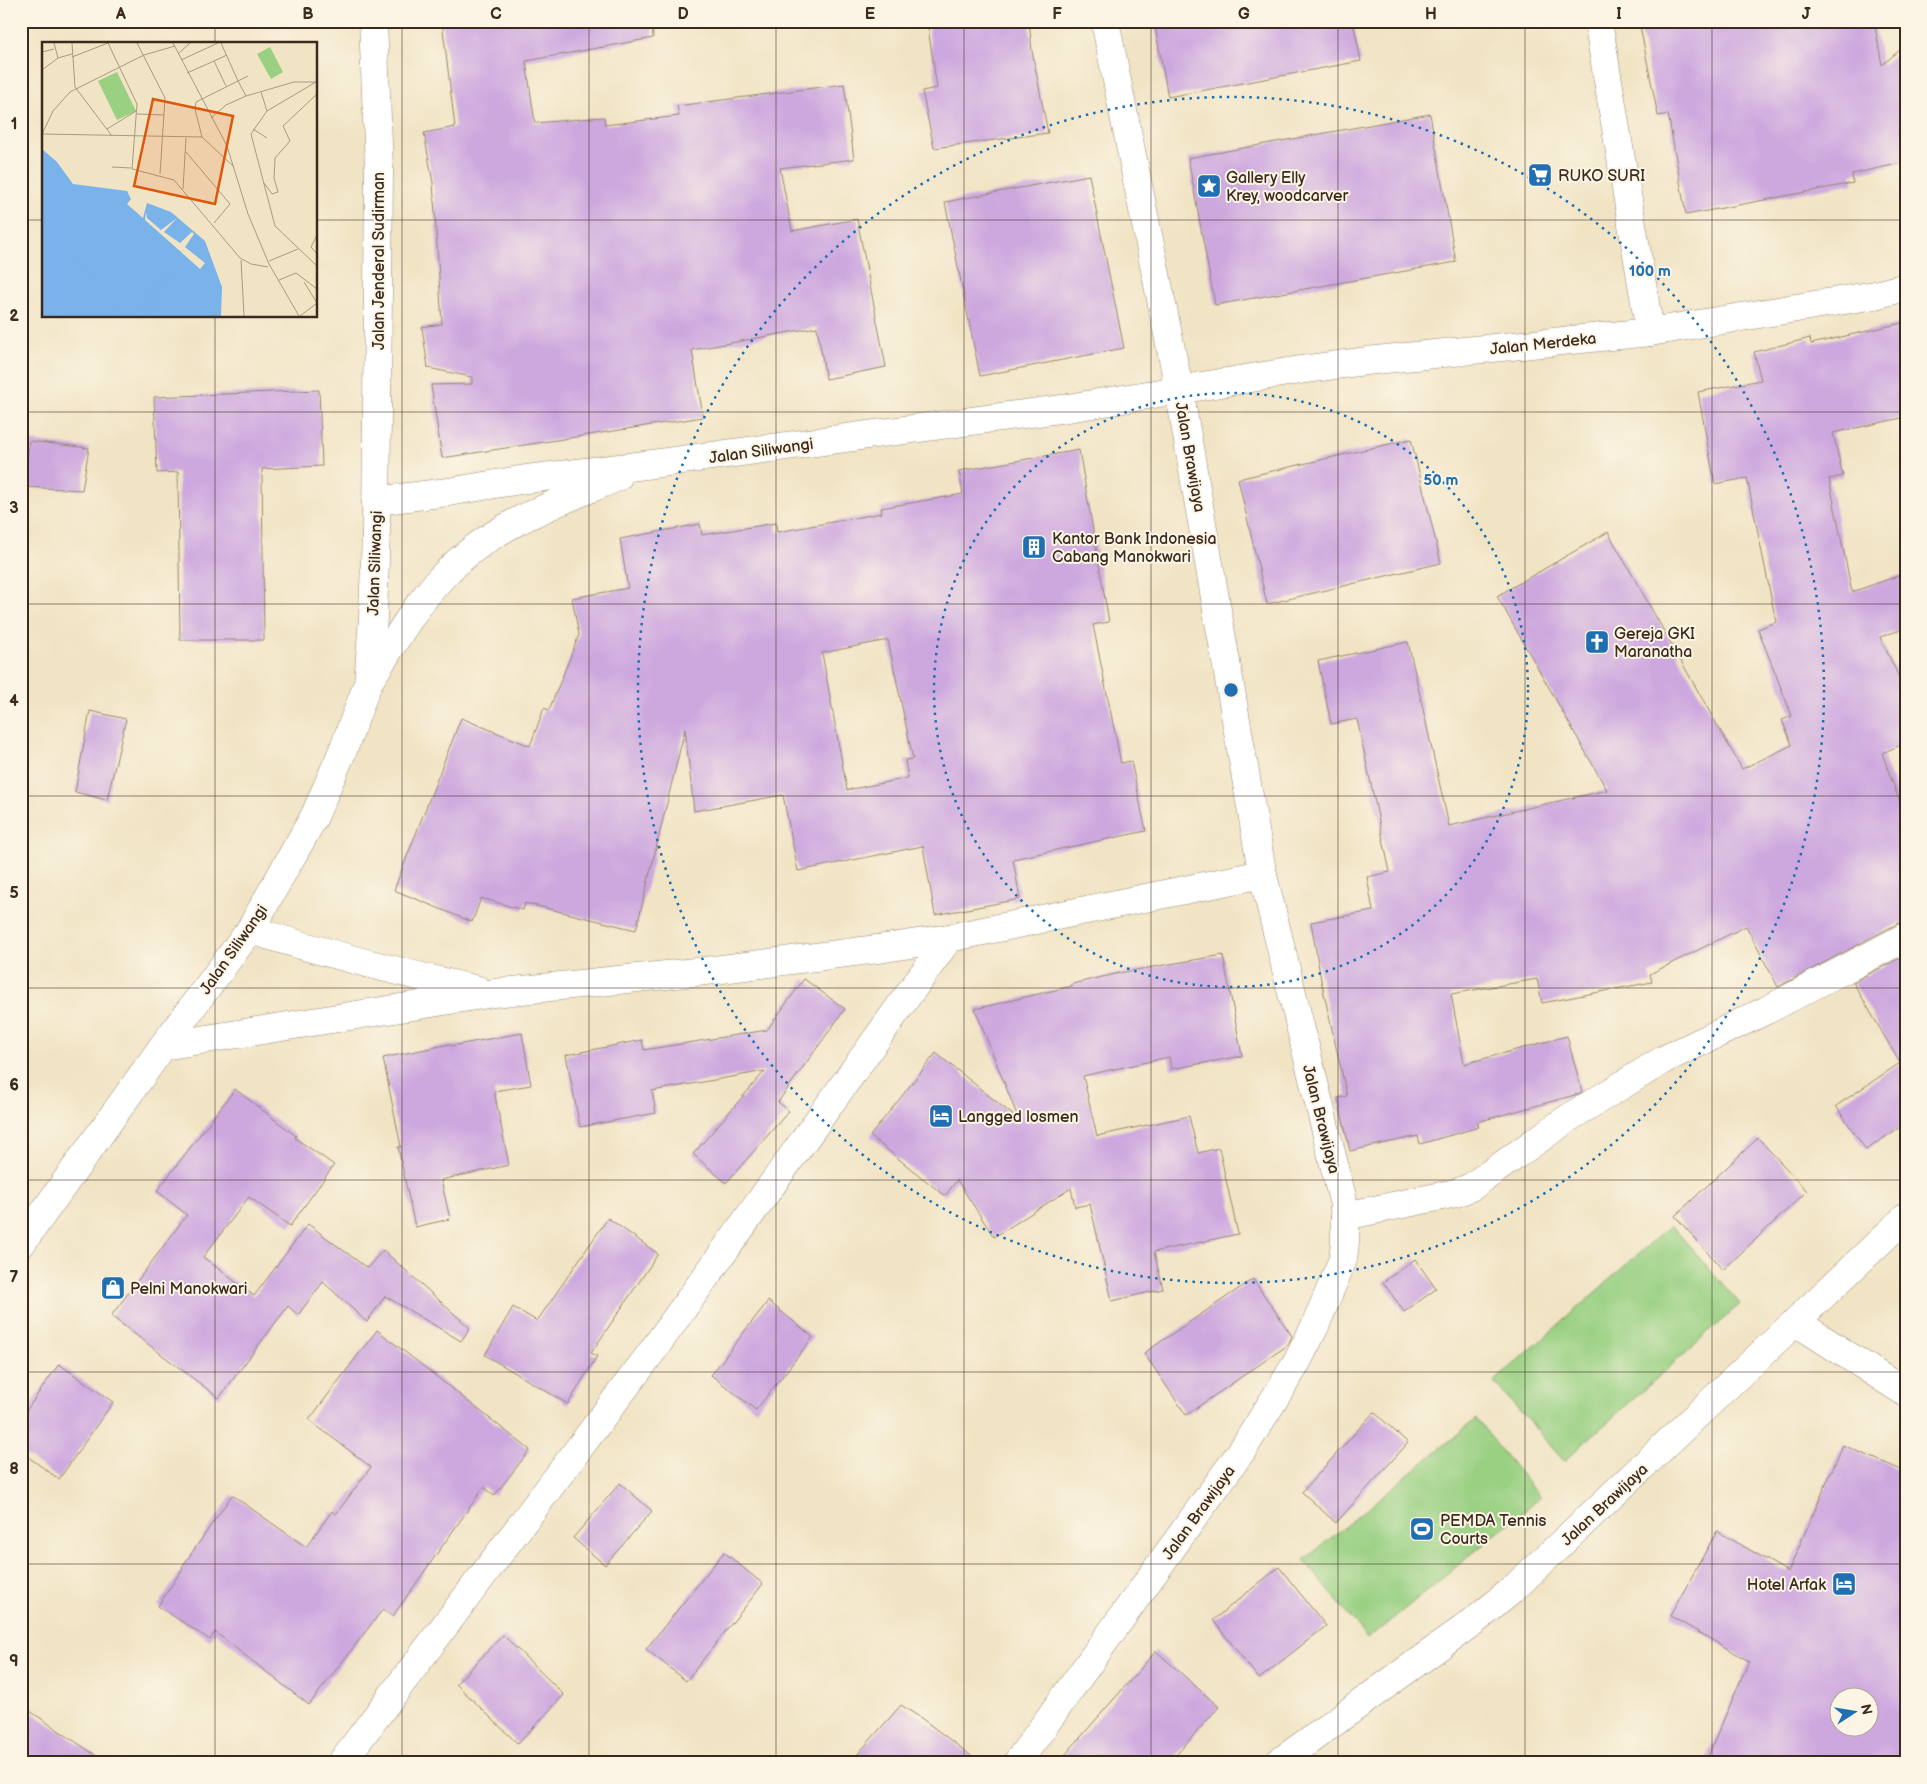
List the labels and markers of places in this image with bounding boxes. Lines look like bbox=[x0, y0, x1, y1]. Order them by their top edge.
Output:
supermarket icon: RUKO SURI bbox=[1527, 162, 1553, 188]
place label: RUKO SURI bbox=[1558, 167, 1645, 186]
place label: Gallery Elly Krey, woodcarver bbox=[1226, 169, 1349, 206]
place icon: Gallery Elly Krey, woodcarver bbox=[1196, 173, 1222, 199]
place label: Kantor Bank Indonesia Cabang Manokwari bbox=[1052, 530, 1217, 567]
building icon: Kantor Bank Indonesia Cabang Manokwari bbox=[1021, 534, 1047, 560]
place label: Gereja GKI Maranatha bbox=[1614, 625, 1695, 662]
church icon: Gereja GKI Maranatha bbox=[1584, 629, 1610, 655]
centre of rings bbox=[1222, 681, 1240, 699]
hotel icon: Langged losmen bbox=[928, 1103, 954, 1129]
place label: Langged losmen bbox=[958, 1108, 1079, 1127]
shop icon: Pelni Manokwari bbox=[100, 1275, 126, 1301]
place label: Pelni Manokwari bbox=[130, 1280, 248, 1299]
place label: PEMDA Tennis Courts bbox=[1440, 1512, 1546, 1549]
sports icon: PEMDA Tennis Courts bbox=[1409, 1516, 1435, 1542]
hotel icon: Hotel Arfak bbox=[1831, 1571, 1857, 1597]
place label: Hotel Arfak bbox=[1747, 1576, 1826, 1595]

